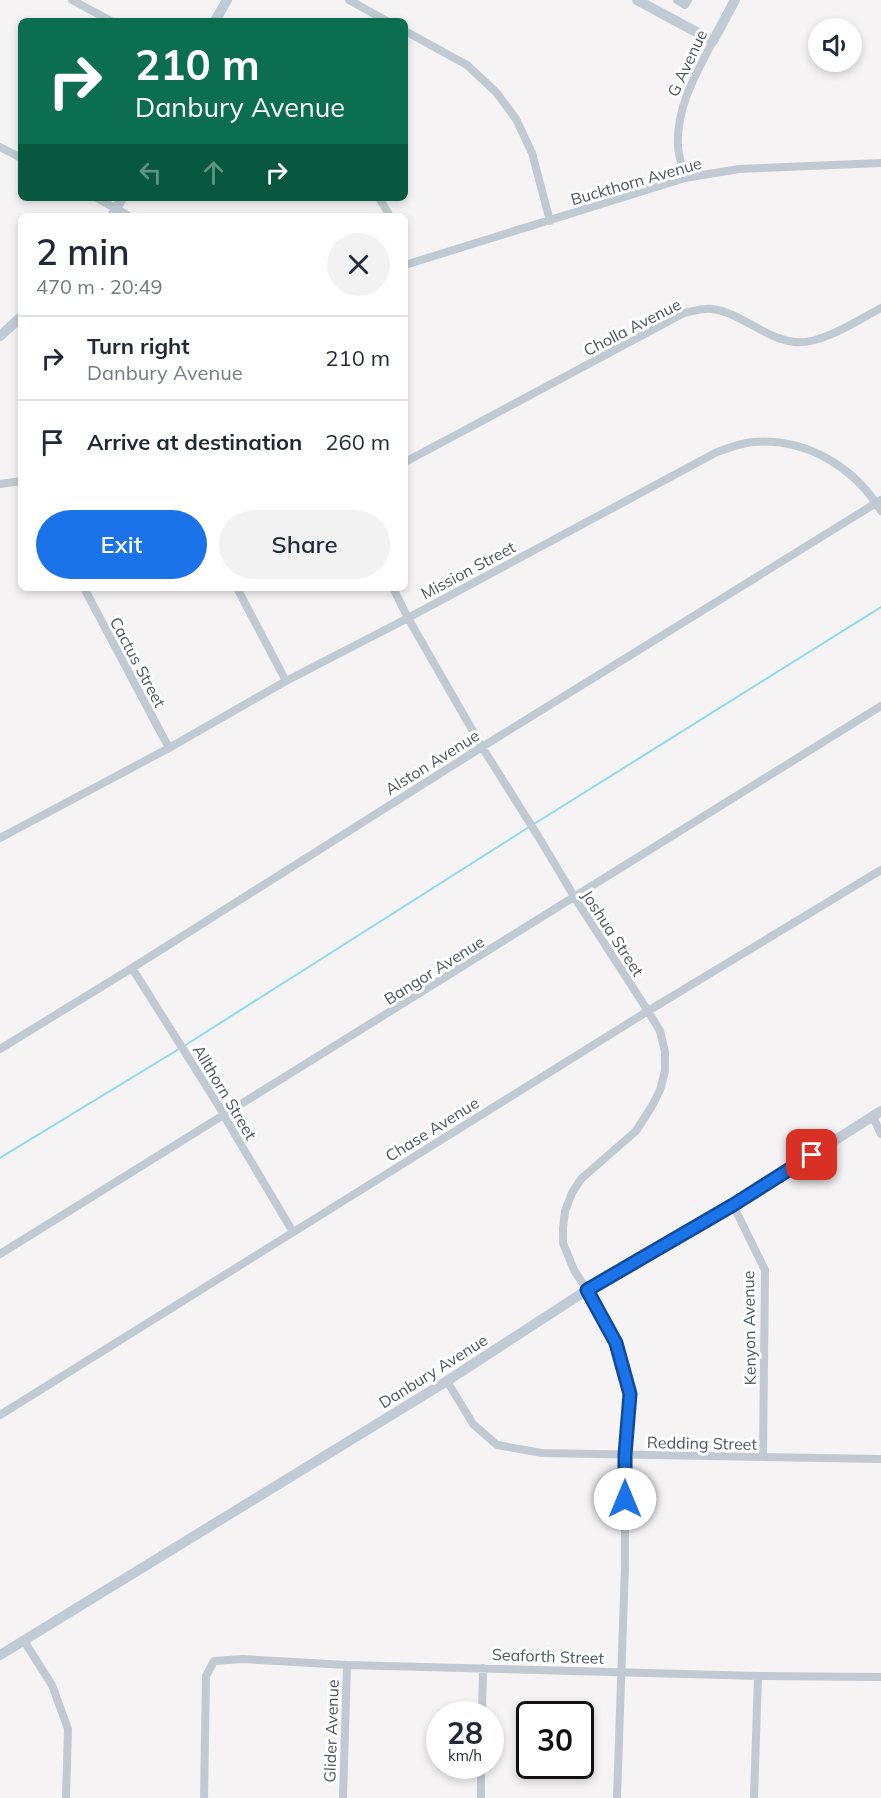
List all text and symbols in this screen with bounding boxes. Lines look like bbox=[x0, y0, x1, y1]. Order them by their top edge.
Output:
map controls bbox=[808, 18, 862, 72]
button: sound bbox=[808, 18, 862, 72]
street label: G Avenue bbox=[663, 26, 711, 100]
text: 210 m bbox=[135, 38, 260, 91]
icon: right bbox=[36, 42, 114, 120]
text: Danbury Avenue bbox=[135, 90, 345, 124]
street label: Buckthorn Avenue bbox=[568, 153, 704, 209]
icon: left bbox=[134, 156, 167, 189]
icon: ahead bbox=[197, 156, 230, 189]
icon: right bbox=[260, 156, 293, 189]
text: 2 min bbox=[36, 229, 130, 274]
button: close bbox=[327, 233, 390, 296]
text: 470 m · 20:49 bbox=[36, 274, 162, 299]
street label: Cholla Avenue bbox=[580, 294, 684, 360]
text: Turn right bbox=[87, 332, 190, 360]
icon: right bbox=[36, 342, 69, 375]
text: 210 m bbox=[325, 344, 390, 372]
text: Danbury Avenue bbox=[87, 360, 243, 385]
icon: arrive bbox=[36, 426, 69, 459]
text: Arrive at destination bbox=[87, 428, 302, 456]
text: 260 m bbox=[325, 428, 390, 456]
button: Exit bbox=[36, 510, 207, 579]
button: Share bbox=[219, 510, 390, 579]
street label: Mission Street bbox=[417, 537, 519, 603]
street label: Cactus Street bbox=[106, 613, 170, 711]
street label: Alston Avenue bbox=[381, 725, 483, 799]
street label: Joshua Street bbox=[578, 886, 649, 980]
street label: Bangor Avenue bbox=[380, 931, 488, 1009]
street label: Allthorn Street bbox=[189, 1041, 261, 1143]
street label: Chase Avenue bbox=[382, 1092, 482, 1166]
pin bbox=[786, 1129, 837, 1180]
icon: arrive bbox=[795, 1138, 828, 1171]
street label: Kenyon Avenue bbox=[738, 1270, 760, 1386]
street label: Danbury Avenue bbox=[375, 1330, 491, 1412]
street label: Redding Street bbox=[647, 1432, 758, 1454]
position arrow bbox=[593, 1467, 657, 1531]
street label: Seaforth Street bbox=[492, 1644, 605, 1668]
street label: Glider Avenue bbox=[319, 1679, 343, 1783]
speed limit sign: 30 bbox=[516, 1701, 594, 1779]
text: 28 bbox=[447, 1714, 483, 1752]
text: km/h bbox=[448, 1746, 482, 1765]

